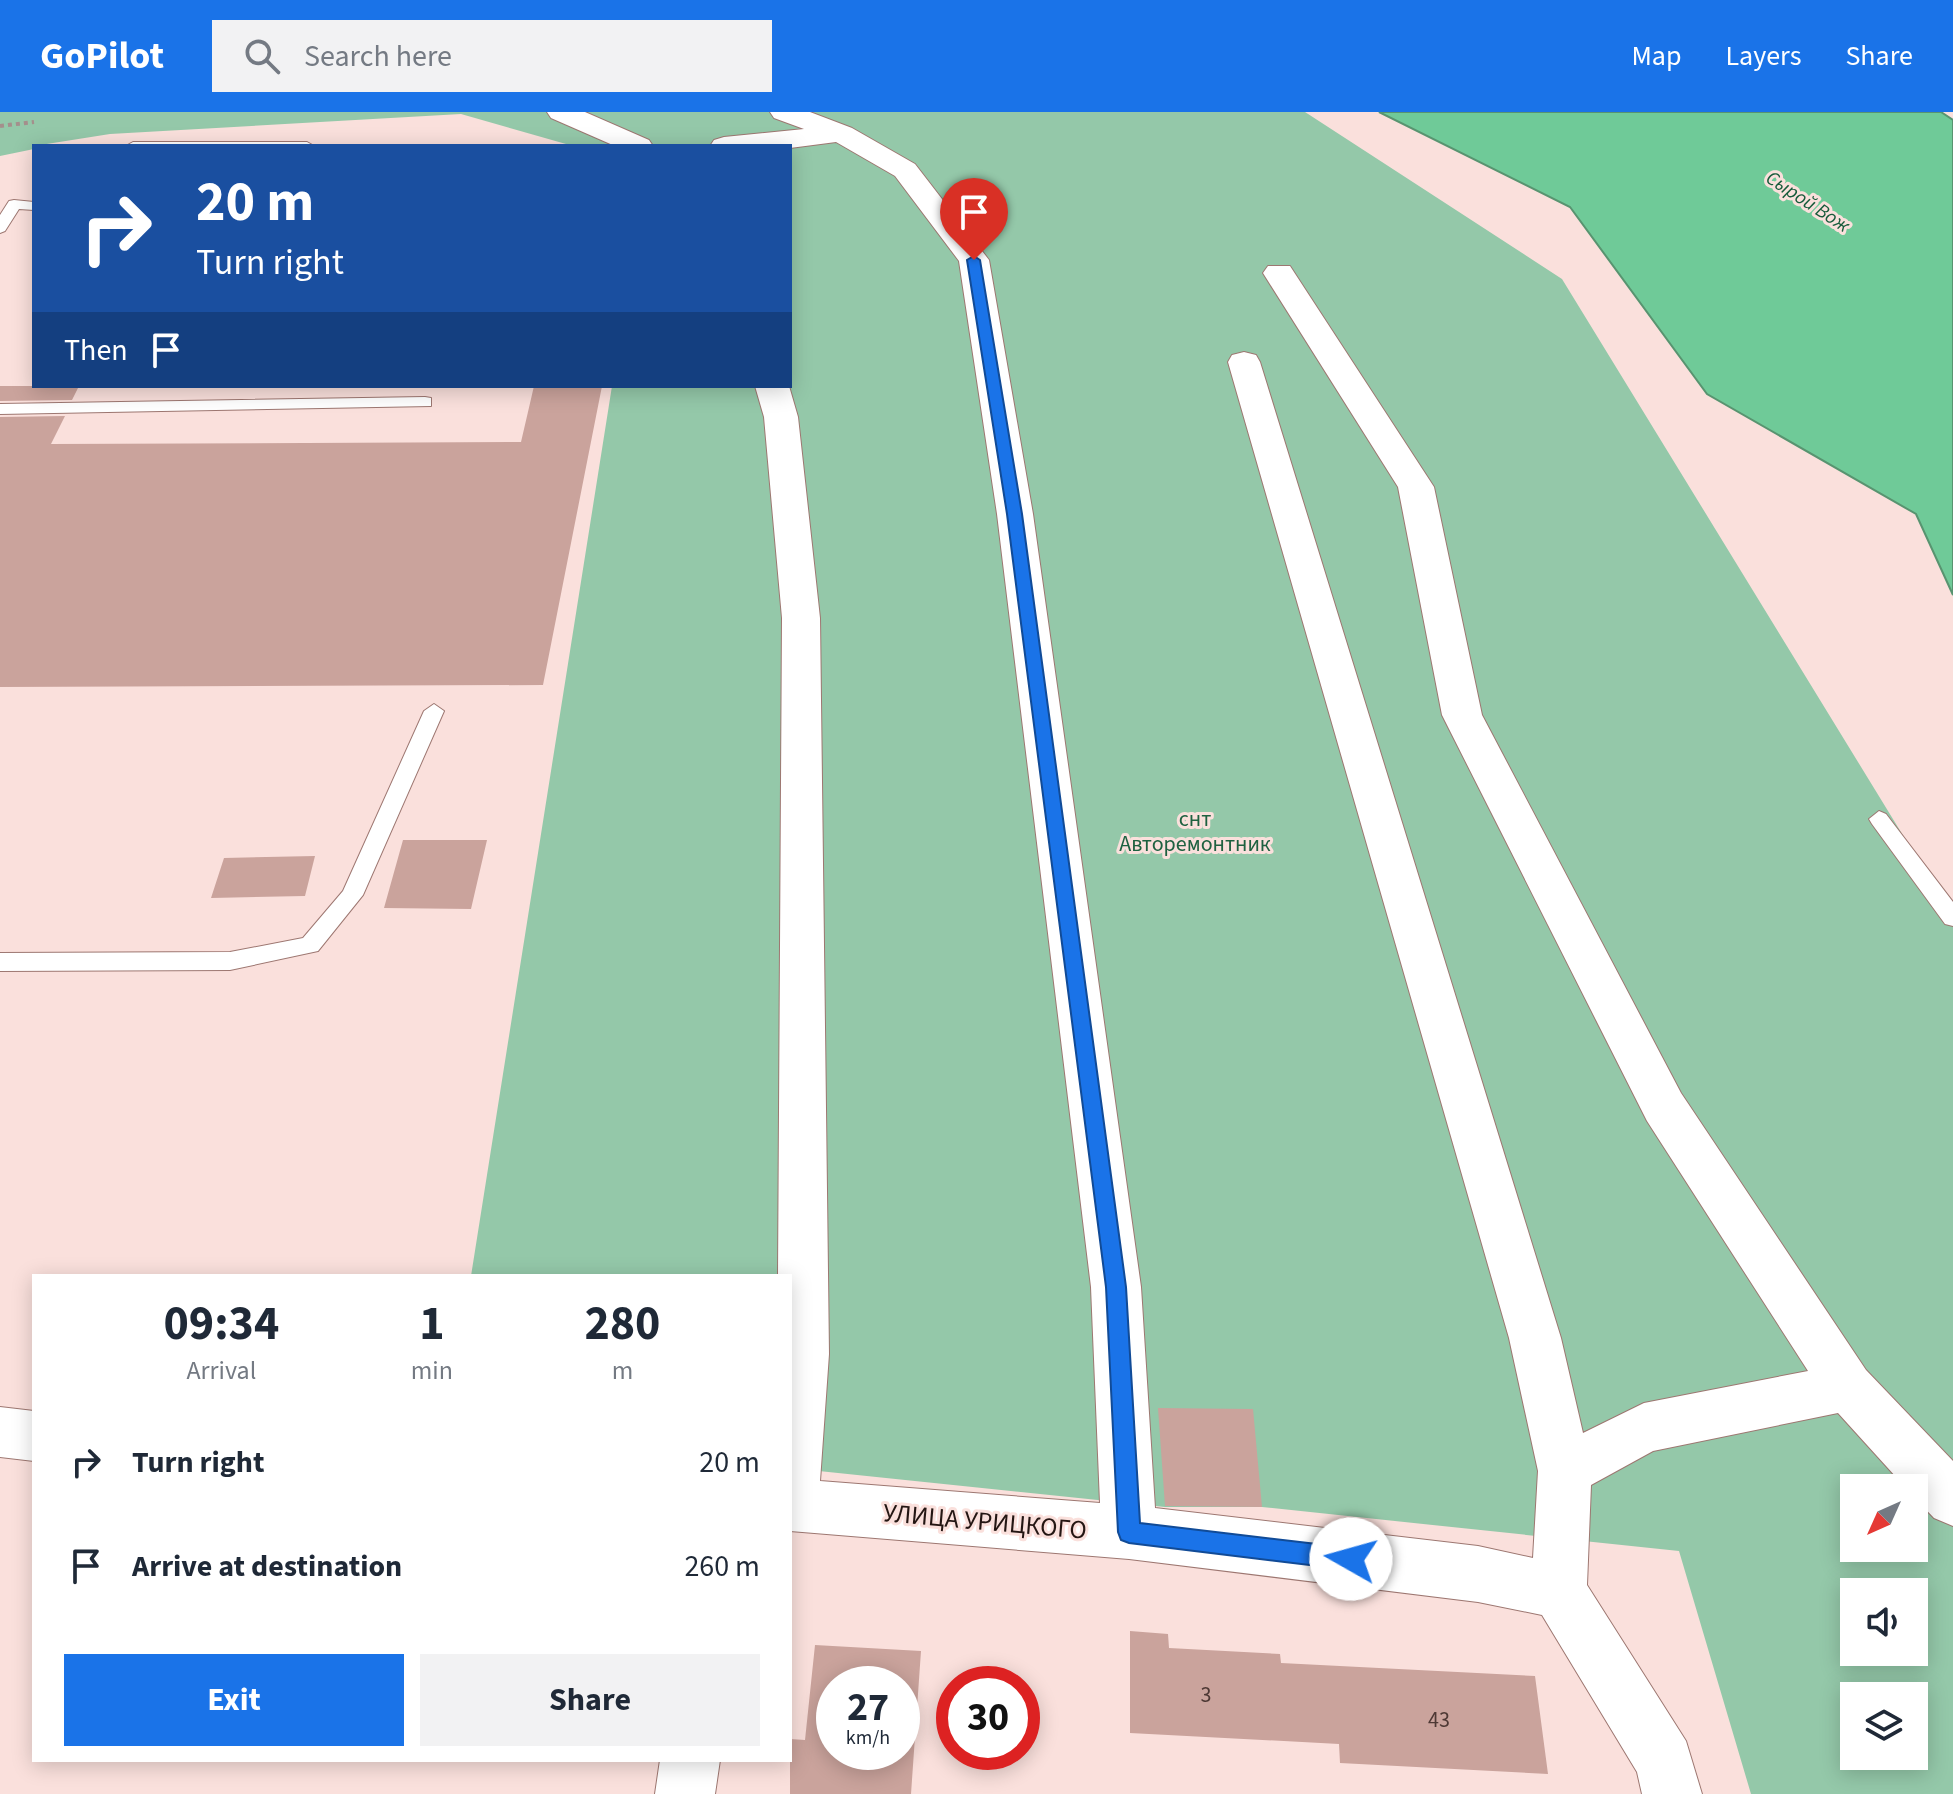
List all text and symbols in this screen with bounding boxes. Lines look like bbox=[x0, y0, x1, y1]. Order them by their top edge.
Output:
search box bbox=[212, 20, 772, 92]
text: GoPilot bbox=[40, 29, 164, 83]
icon: search bbox=[240, 34, 284, 78]
text: Search here bbox=[304, 35, 452, 78]
text: Map bbox=[1631, 36, 1681, 76]
text: Layers bbox=[1725, 36, 1801, 76]
text: Share bbox=[1845, 36, 1913, 76]
text: 20 m bbox=[196, 163, 314, 242]
water label: Сырой Вож bbox=[1760, 164, 1856, 240]
icon: right bbox=[64, 176, 168, 280]
pin bbox=[940, 178, 1008, 260]
icon: arrive bbox=[952, 190, 996, 234]
text: Turn right bbox=[196, 237, 344, 288]
icon: arrive bbox=[144, 328, 188, 372]
text: Then bbox=[64, 329, 128, 372]
park label: снт Авторемонтник bbox=[1119, 803, 1271, 860]
text: 09:34 bbox=[163, 1290, 279, 1358]
text: 1 bbox=[419, 1290, 445, 1358]
text: 280 bbox=[584, 1290, 660, 1358]
text: Arrival bbox=[186, 1352, 256, 1389]
text: min bbox=[411, 1352, 453, 1389]
text: m bbox=[612, 1352, 633, 1389]
icon: right bbox=[64, 1440, 108, 1484]
text: Turn right bbox=[132, 1441, 264, 1484]
text: 20 m bbox=[699, 1441, 760, 1484]
north arrow bbox=[1840, 1474, 1928, 1562]
map controls bbox=[1840, 1474, 1928, 1770]
street label: УЛИЦА УРИЦКОГО bbox=[882, 1494, 1088, 1549]
position arrow bbox=[1309, 1517, 1393, 1601]
icon: arrive bbox=[64, 1544, 108, 1588]
text: Arrive at destination bbox=[132, 1545, 402, 1588]
text: 260 m bbox=[684, 1545, 760, 1588]
button: sound bbox=[1840, 1578, 1928, 1666]
button: Exit bbox=[64, 1654, 404, 1746]
button: Share bbox=[420, 1654, 760, 1746]
speed limit sign: 30 bbox=[936, 1666, 1040, 1770]
text: 27 bbox=[847, 1679, 889, 1736]
house number: 3 bbox=[1201, 1679, 1211, 1711]
button: layers bbox=[1840, 1682, 1928, 1770]
house number: 43 bbox=[1428, 1704, 1450, 1736]
text: km/h bbox=[846, 1724, 890, 1752]

